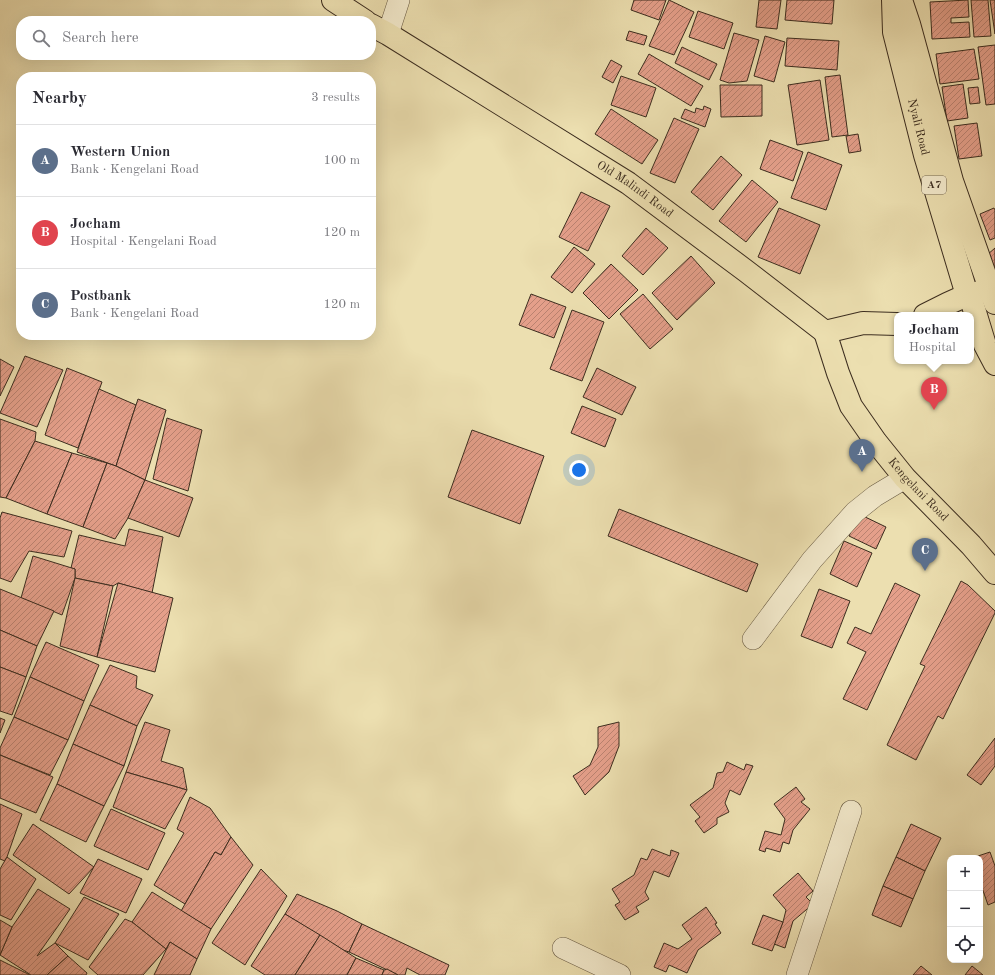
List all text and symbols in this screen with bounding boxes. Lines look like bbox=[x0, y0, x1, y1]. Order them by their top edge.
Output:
search box bbox=[16, 16, 376, 60]
icon: search bbox=[30, 27, 52, 49]
text: Search here bbox=[62, 31, 139, 46]
text: Nearby bbox=[32, 90, 87, 107]
text: 3 results bbox=[311, 91, 360, 104]
street label: Nyali Road bbox=[905, 98, 931, 157]
text: Western Union bbox=[70, 145, 170, 160]
text: A bbox=[40, 154, 50, 167]
text: 100 m bbox=[323, 154, 360, 167]
street label: Old Malindi Road bbox=[595, 159, 675, 220]
text: Bank · Kengelani Road bbox=[70, 163, 199, 176]
road number: A7 bbox=[922, 176, 946, 194]
text: Jocham bbox=[70, 217, 121, 232]
text: B bbox=[40, 226, 50, 239]
text: 120 m bbox=[323, 226, 360, 239]
text: Hospital · Kengelani Road bbox=[70, 235, 217, 248]
text: Postbank bbox=[70, 289, 132, 304]
text: C bbox=[41, 298, 49, 311]
text: 120 m bbox=[323, 298, 360, 311]
text: Bank · Kengelani Road bbox=[70, 307, 199, 320]
popup bbox=[894, 312, 974, 364]
text: Jocham bbox=[909, 323, 959, 338]
text: Hospital bbox=[909, 341, 956, 354]
pin: B bbox=[921, 377, 947, 410]
pin: A bbox=[849, 439, 875, 472]
street label: Kengelani Road bbox=[886, 456, 950, 524]
your location bbox=[569, 460, 589, 480]
pin: C bbox=[912, 538, 938, 571]
map controls bbox=[947, 855, 983, 963]
button: + bbox=[947, 855, 983, 891]
button: − bbox=[947, 891, 983, 927]
button: locate bbox=[947, 927, 983, 963]

